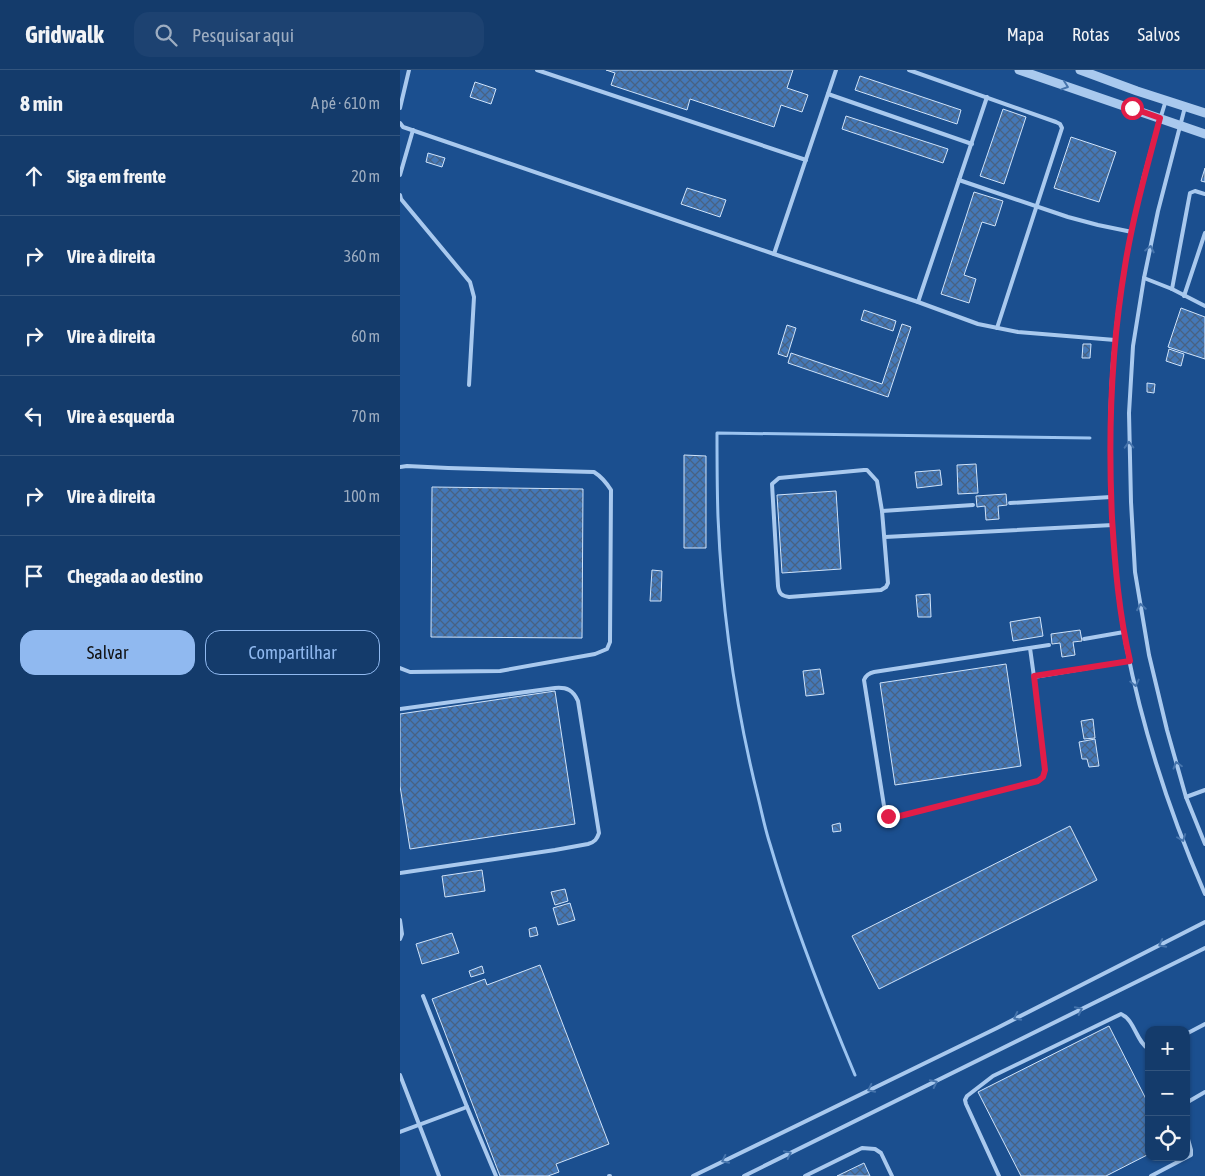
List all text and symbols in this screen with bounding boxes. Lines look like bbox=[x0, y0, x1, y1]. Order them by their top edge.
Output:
search box bbox=[134, 12, 484, 57]
text: Gridwalk bbox=[25, 21, 104, 48]
icon: search bbox=[152, 21, 180, 49]
text: Pesquisar aqui bbox=[192, 24, 294, 46]
text: Mapa bbox=[1007, 24, 1044, 45]
text: Rotas bbox=[1072, 24, 1109, 45]
text: Salvos bbox=[1137, 24, 1180, 45]
one-way arrow bbox=[1061, 80, 1069, 90]
text: 8 min bbox=[20, 91, 63, 115]
text: A pé · 610 m bbox=[311, 94, 380, 112]
route start bbox=[1121, 97, 1144, 120]
icon: ahead bbox=[20, 162, 48, 190]
text: Siga em frente bbox=[67, 165, 166, 187]
text: 20 m bbox=[351, 167, 380, 185]
icon: right bbox=[20, 242, 48, 270]
text: Vire à direita bbox=[67, 245, 155, 267]
one-way arrow bbox=[1144, 245, 1155, 254]
text: 360 m bbox=[344, 247, 380, 265]
icon: right bbox=[20, 322, 48, 350]
text: Vire à direita bbox=[67, 325, 155, 347]
text: 60 m bbox=[351, 327, 380, 345]
icon: left bbox=[20, 402, 48, 430]
text: Vire à esquerda bbox=[67, 405, 175, 427]
text: 70 m bbox=[351, 407, 380, 425]
one-way arrow bbox=[1124, 441, 1135, 449]
icon: right bbox=[20, 482, 48, 510]
text: Vire à direita bbox=[67, 485, 155, 507]
text: 100 m bbox=[344, 487, 380, 505]
icon: arrive bbox=[20, 562, 48, 590]
text: Chegada ao destino bbox=[67, 565, 203, 587]
one-way arrow bbox=[1137, 603, 1147, 612]
button: Salvar bbox=[20, 630, 195, 675]
button: Compartilhar bbox=[205, 630, 380, 675]
one-way arrow bbox=[1129, 679, 1140, 688]
one-way arrow bbox=[1173, 762, 1183, 770]
route end bbox=[877, 805, 900, 828]
one-way arrow bbox=[1176, 834, 1186, 842]
one-way arrow bbox=[1158, 938, 1167, 948]
one-way arrow bbox=[1074, 1006, 1083, 1017]
one-way arrow bbox=[1013, 1011, 1022, 1021]
map controls bbox=[1145, 1026, 1190, 1161]
button: + bbox=[1145, 1026, 1190, 1071]
button: − bbox=[1145, 1071, 1190, 1116]
one-way arrow bbox=[929, 1078, 938, 1089]
one-way arrow bbox=[867, 1083, 876, 1093]
button: locate bbox=[1145, 1116, 1190, 1161]
one-way arrow bbox=[783, 1150, 792, 1161]
one-way arrow bbox=[721, 1154, 730, 1164]

